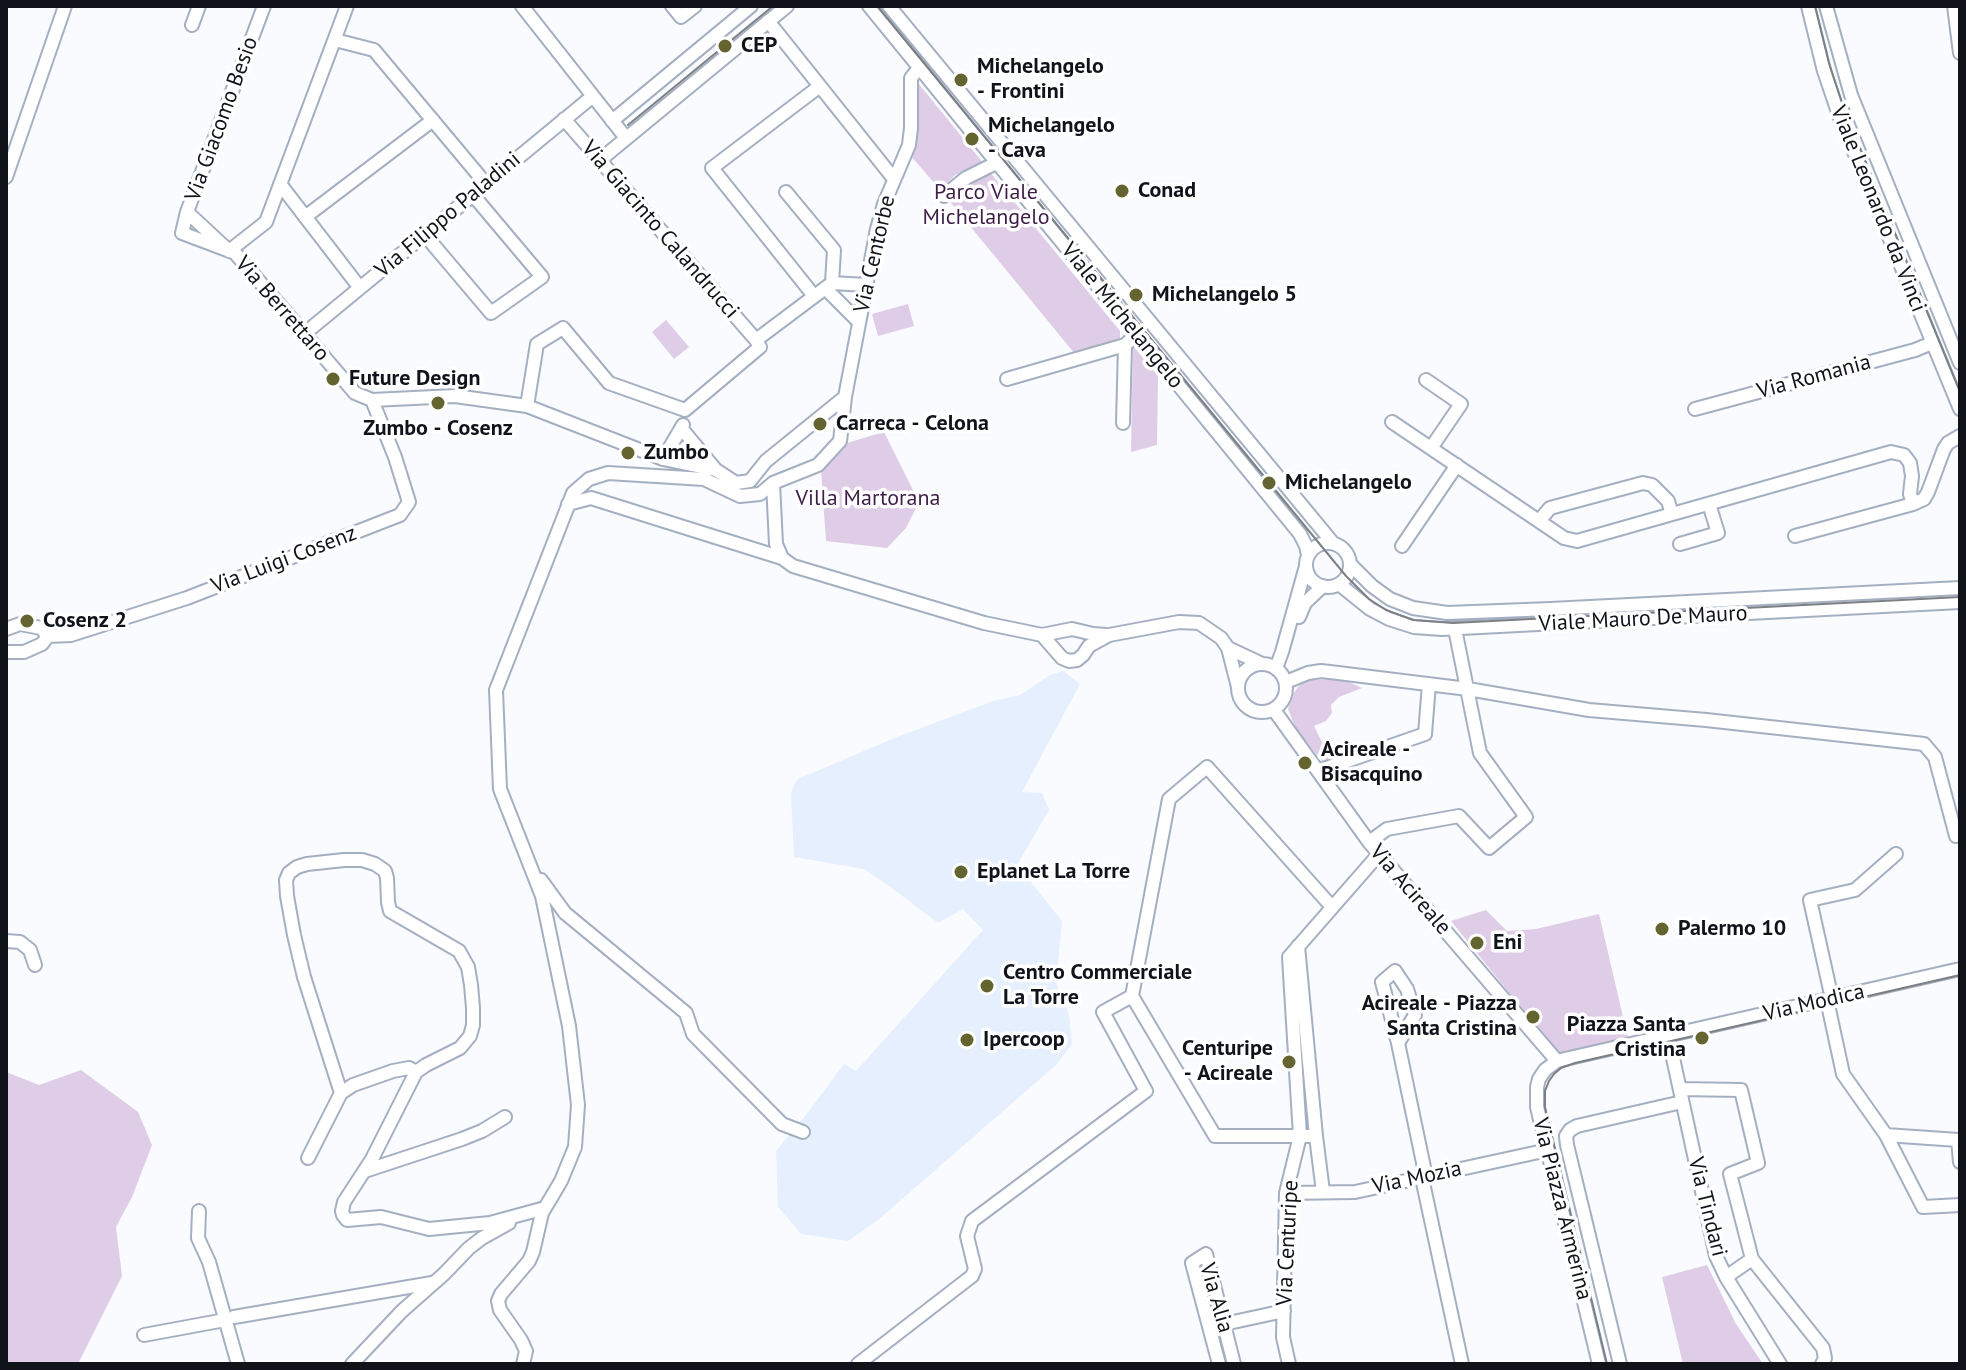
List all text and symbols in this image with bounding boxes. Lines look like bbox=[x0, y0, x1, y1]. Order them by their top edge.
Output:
street label: Via Giacomo Besio bbox=[180, 33, 264, 205]
place label: CEP bbox=[741, 33, 777, 59]
marker: CEP bbox=[716, 37, 734, 55]
place label: Michelangelo - Frontini bbox=[977, 54, 1104, 106]
marker: Michelangelo - Frontini bbox=[952, 71, 970, 89]
street label: Viale Leonardo da Vinci bbox=[1824, 102, 1932, 316]
place label: Michelangelo - Cava bbox=[988, 113, 1115, 164]
marker: Michelangelo - Cava bbox=[963, 130, 981, 148]
street label: Via Giacinto Calandrucci bbox=[576, 136, 744, 324]
street label: Via Filippo Paladini bbox=[370, 146, 526, 284]
place label: Conad bbox=[1138, 178, 1196, 204]
park label: Parco Viale Michelangelo bbox=[922, 180, 1050, 232]
marker: Conad bbox=[1113, 182, 1131, 200]
street label: Via Centorbe bbox=[849, 193, 901, 315]
street label: Viale Michelangelo bbox=[1055, 238, 1189, 394]
street label: Via Berrettaro bbox=[229, 251, 335, 367]
place label: Michelangelo 5 bbox=[1152, 282, 1297, 308]
marker: Michelangelo 5 bbox=[1127, 286, 1145, 304]
street label: Via Romania bbox=[1754, 349, 1874, 405]
place label: Future Design bbox=[349, 366, 480, 392]
marker: Future Design bbox=[324, 370, 342, 388]
marker: Zumbo - Cosenz bbox=[429, 394, 447, 412]
place label: Carreca - Celona bbox=[836, 411, 989, 437]
marker: Carreca - Celona bbox=[811, 415, 829, 433]
place label: Zumbo - Cosenz bbox=[363, 416, 513, 442]
place label: Zumbo bbox=[644, 440, 709, 466]
marker: Zumbo bbox=[619, 444, 637, 462]
place label: Michelangelo bbox=[1285, 470, 1412, 496]
marker: Michelangelo bbox=[1260, 474, 1278, 492]
park label: Villa Martorana bbox=[796, 486, 940, 512]
street label: Via Luigi Cosenz bbox=[208, 520, 360, 600]
street label: Viale Mauro De Mauro bbox=[1538, 600, 1748, 638]
place label: Cosenz 2 bbox=[43, 608, 127, 634]
marker: Cosenz 2 bbox=[18, 612, 36, 630]
place label: Acireale - Bisacquino bbox=[1321, 737, 1423, 788]
marker: Acireale - Bisacquino bbox=[1296, 754, 1314, 772]
street label: Via Acireale bbox=[1364, 840, 1456, 940]
place label: Eplanet La Torre bbox=[977, 859, 1130, 885]
marker: Eplanet La Torre bbox=[952, 863, 970, 881]
place label: Palermo 10 bbox=[1678, 916, 1786, 942]
marker: Palermo 10 bbox=[1653, 920, 1671, 938]
place label: Eni bbox=[1493, 930, 1522, 956]
marker: Eni bbox=[1468, 934, 1486, 952]
place label: Centro Commerciale La Torre bbox=[1003, 960, 1192, 1012]
marker: Centro Commerciale La Torre bbox=[978, 977, 996, 995]
street label: Via Modica bbox=[1761, 979, 1867, 1027]
place label: Acireale - Piazza Santa Cristina bbox=[1362, 991, 1517, 1042]
marker: Acireale - Piazza Santa Cristina bbox=[1524, 1008, 1542, 1026]
place label: Piazza Santa Cristina bbox=[1567, 1012, 1686, 1064]
place label: Ipercoop bbox=[983, 1027, 1065, 1053]
marker: Piazza Santa Cristina bbox=[1693, 1029, 1711, 1047]
marker: Ipercoop bbox=[958, 1031, 976, 1049]
place label: Centuripe - Acireale bbox=[1182, 1036, 1273, 1088]
marker: Centuripe - Acireale bbox=[1280, 1053, 1298, 1071]
street label: Via Piazza Armerina bbox=[1527, 1115, 1597, 1303]
street label: Via Tindari bbox=[1682, 1155, 1732, 1259]
street label: Via Mozia bbox=[1370, 1156, 1464, 1200]
street label: Via Centuripe bbox=[1272, 1179, 1304, 1307]
street label: Via Alia bbox=[1193, 1260, 1239, 1336]

